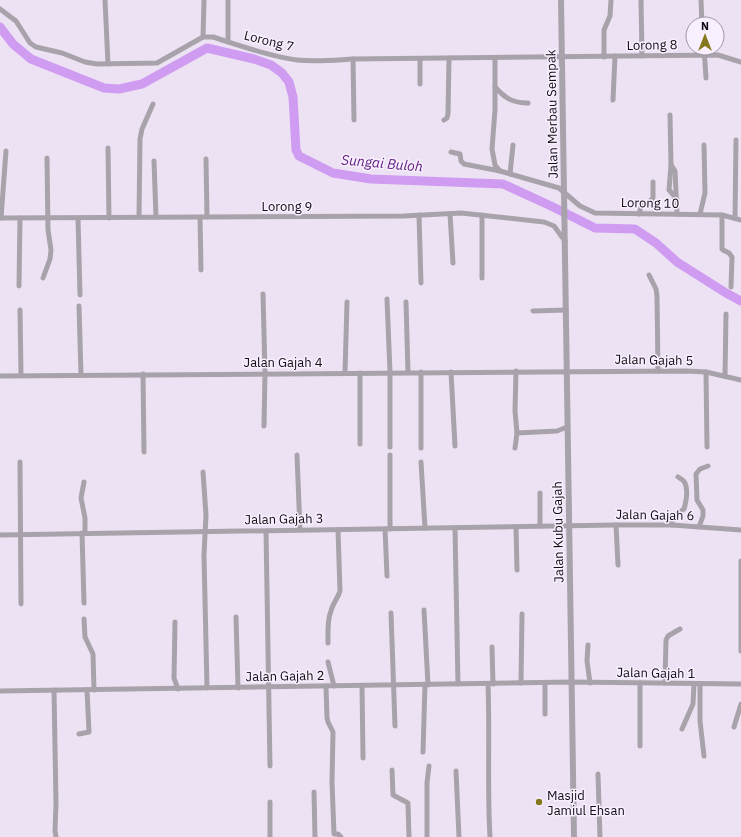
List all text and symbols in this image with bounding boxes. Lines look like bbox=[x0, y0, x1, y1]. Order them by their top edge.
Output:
north arrow bbox=[685, 16, 725, 56]
text: N bbox=[701, 19, 709, 33]
street label: Lorong 7 bbox=[242, 27, 296, 55]
street label: Lorong 8 bbox=[626, 36, 678, 54]
street label: Jalan Merbau Sempak bbox=[542, 49, 562, 179]
water label: Sungai Buloh bbox=[340, 150, 424, 176]
street label: Lorong 10 bbox=[621, 194, 680, 212]
street label: Lorong 9 bbox=[262, 198, 312, 215]
street label: Jalan Gajah 5 bbox=[614, 351, 694, 369]
street label: Jalan Gajah 4 bbox=[244, 354, 323, 371]
street label: Jalan Kubu Gajah bbox=[549, 481, 567, 583]
street label: Jalan Gajah 6 bbox=[615, 506, 695, 524]
street label: Jalan Gajah 3 bbox=[244, 510, 324, 528]
street label: Jalan Gajah 1 bbox=[616, 664, 696, 682]
street label: Jalan Gajah 2 bbox=[245, 667, 325, 685]
place label: Masjid Jamiul Ehsan bbox=[547, 787, 625, 819]
marker: Masjid Jamiul Ehsan bbox=[534, 797, 544, 807]

